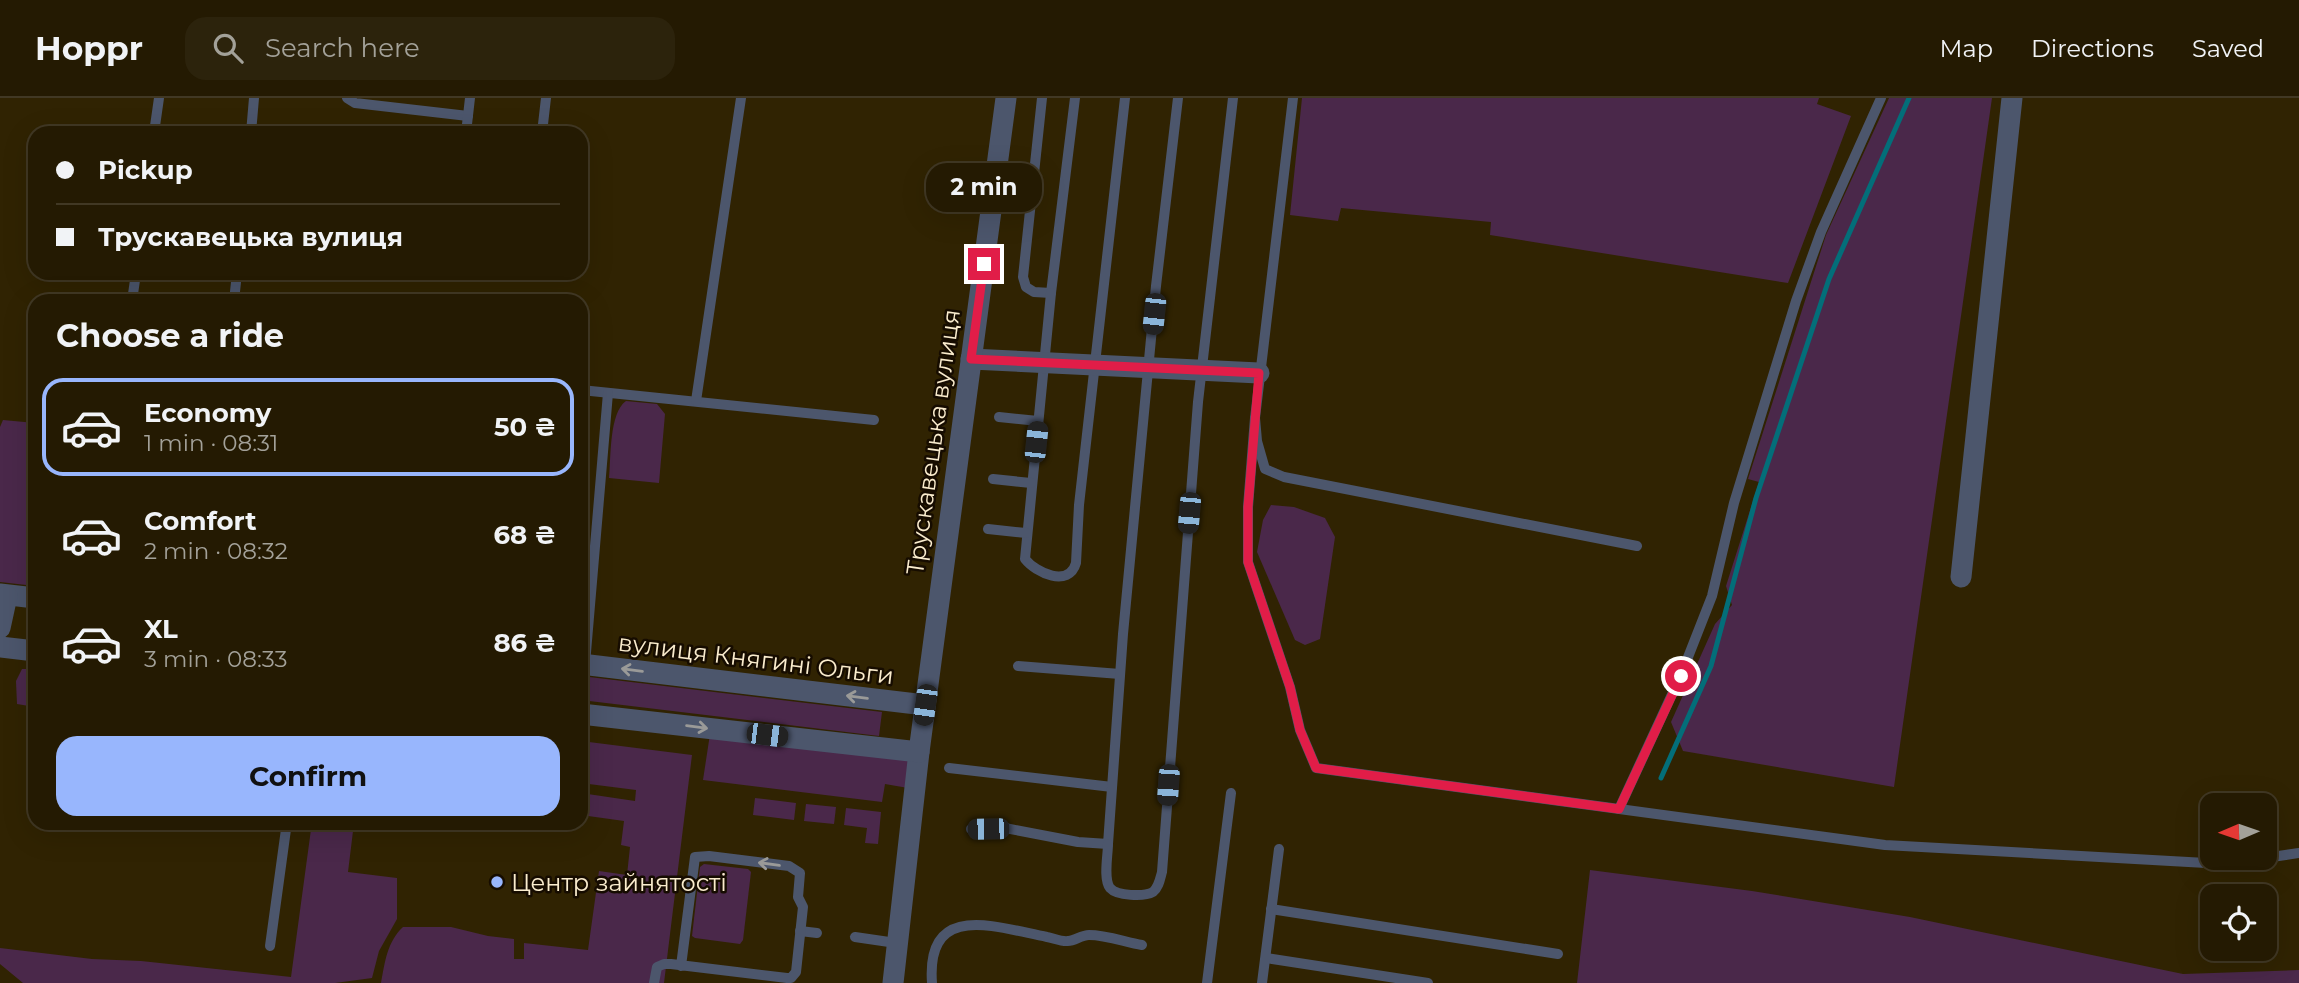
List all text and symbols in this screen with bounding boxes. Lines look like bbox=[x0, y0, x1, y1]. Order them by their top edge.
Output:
search box bbox=[185, 17, 675, 80]
text: Hoppr bbox=[35, 28, 143, 68]
icon: search bbox=[209, 29, 247, 67]
text: Search here bbox=[265, 32, 420, 64]
text: Map bbox=[1940, 34, 1993, 63]
text: Directions bbox=[2031, 34, 2154, 63]
text: Saved bbox=[2192, 34, 2264, 63]
text: Pickup bbox=[98, 154, 193, 186]
callout: 2 min bbox=[926, 162, 1042, 212]
text: 2 min bbox=[950, 173, 1018, 201]
text: Трускавецька вулиця bbox=[98, 221, 403, 253]
route end bbox=[968, 248, 1000, 280]
car bbox=[1142, 292, 1167, 336]
street label: Трускавецька вулиця bbox=[900, 308, 966, 576]
text: Choose a ride bbox=[56, 316, 284, 355]
icon: car bbox=[60, 396, 123, 459]
text: Economy bbox=[144, 397, 271, 429]
text: 50 ₴ bbox=[494, 411, 556, 443]
car bbox=[1024, 420, 1049, 464]
text: 1 min · 08:31 bbox=[144, 429, 278, 457]
car bbox=[1177, 491, 1202, 535]
icon: car bbox=[60, 504, 123, 567]
text: Comfort bbox=[144, 505, 256, 537]
text: 68 ₴ bbox=[493, 519, 556, 551]
text: 2 min · 08:32 bbox=[144, 537, 288, 565]
icon: car bbox=[60, 612, 123, 675]
text: XL bbox=[144, 613, 178, 645]
text: 86 ₴ bbox=[493, 627, 556, 659]
street label: вулиця Княгині Ольги bbox=[617, 628, 895, 690]
text: 3 min · 08:33 bbox=[144, 645, 288, 673]
route start bbox=[1665, 660, 1697, 692]
one-way arrow bbox=[621, 664, 643, 677]
car bbox=[912, 683, 939, 727]
one-way arrow bbox=[847, 691, 869, 704]
one-way arrow bbox=[686, 721, 708, 734]
car bbox=[745, 722, 790, 748]
button: Confirm bbox=[56, 736, 560, 816]
car bbox=[1157, 763, 1180, 807]
north arrow bbox=[2200, 793, 2277, 870]
map controls bbox=[2200, 793, 2277, 961]
car bbox=[967, 818, 1010, 840]
one-way arrow bbox=[758, 857, 781, 870]
place label: Центр зайнятості bbox=[511, 868, 727, 897]
marker: Центр зайнятості bbox=[489, 874, 505, 890]
button: locate bbox=[2200, 884, 2277, 961]

